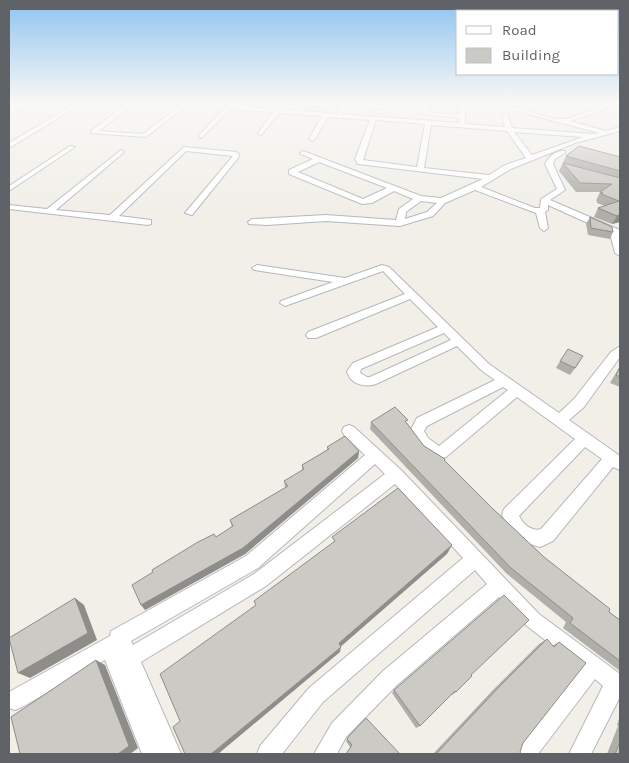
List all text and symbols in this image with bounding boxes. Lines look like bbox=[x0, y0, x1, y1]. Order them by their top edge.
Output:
legend bbox=[456, 10, 619, 75]
text: Road bbox=[502, 21, 537, 39]
text: Building bbox=[502, 46, 560, 64]

